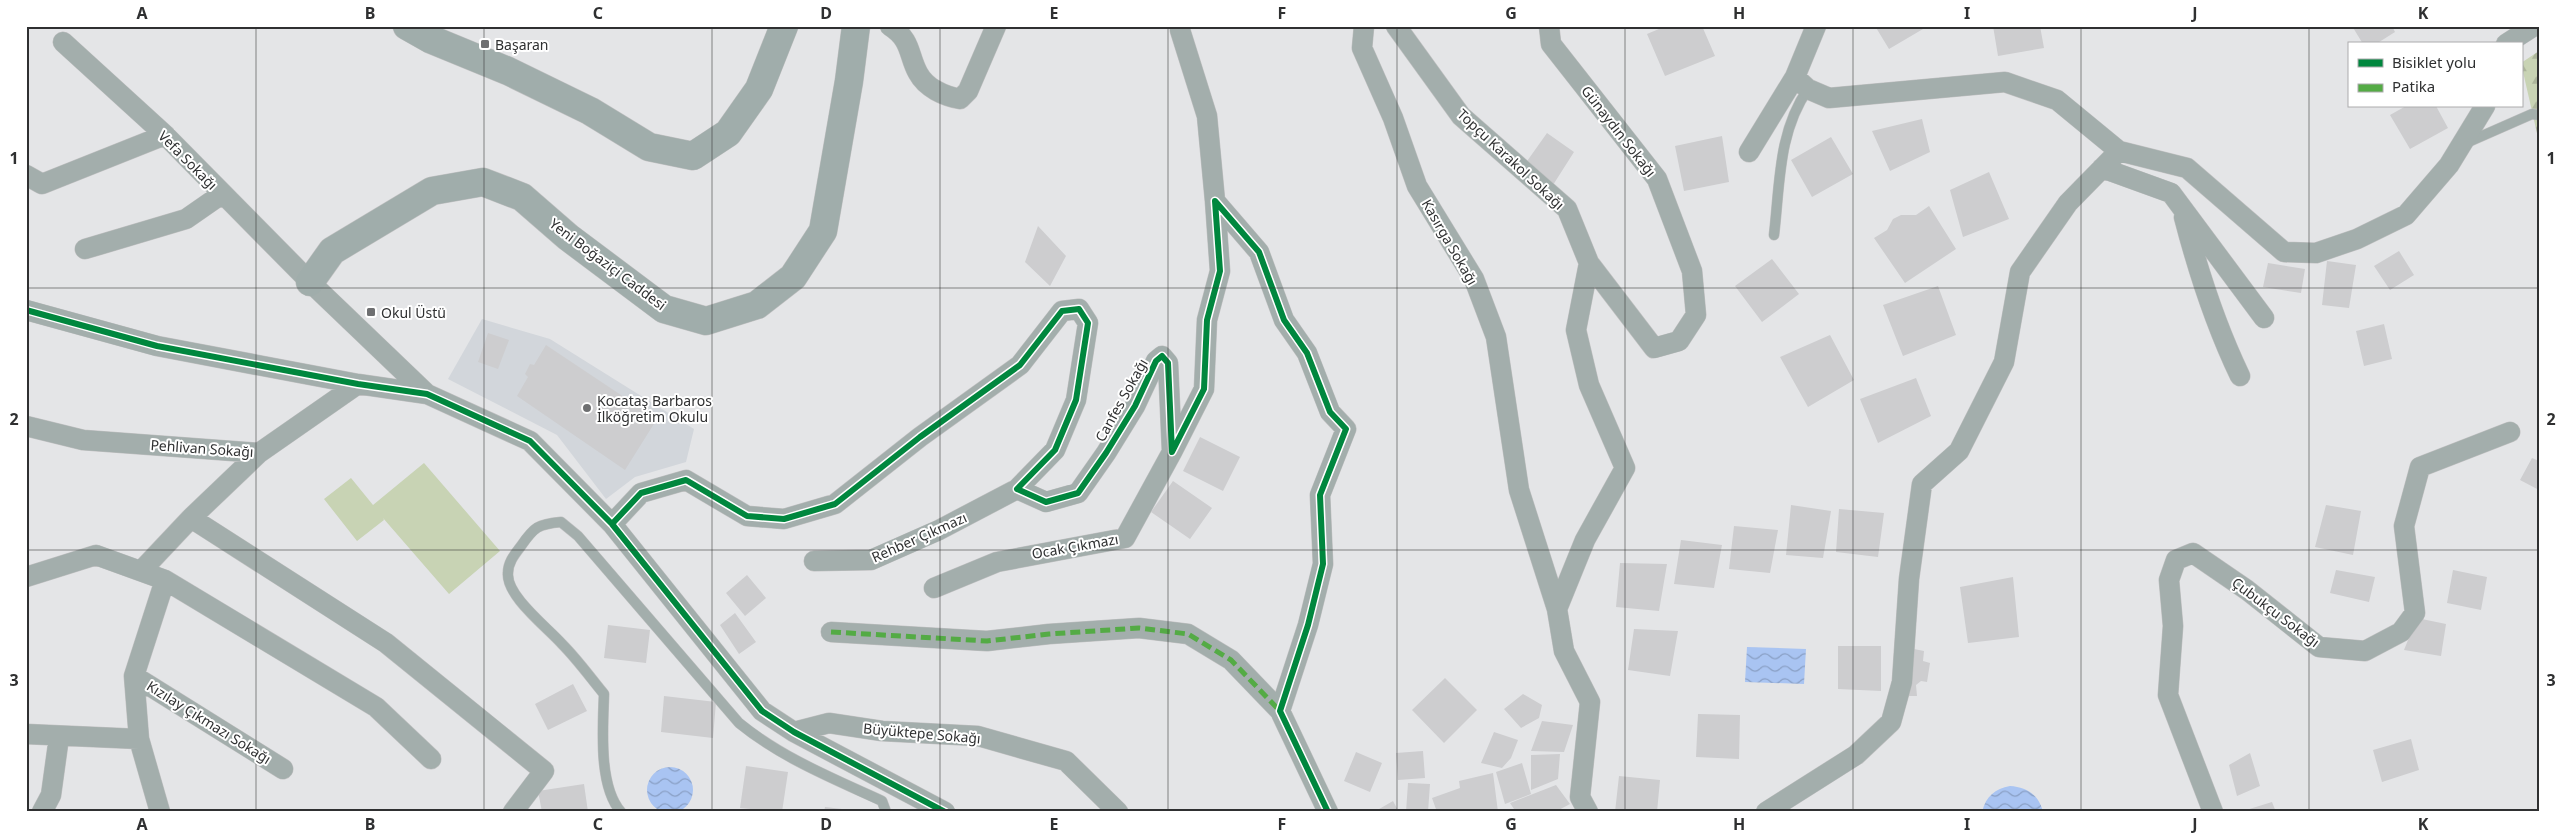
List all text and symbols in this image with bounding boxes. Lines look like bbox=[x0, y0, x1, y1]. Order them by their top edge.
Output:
text: A bbox=[136, 2, 148, 24]
text: B bbox=[365, 2, 375, 24]
text: C bbox=[593, 2, 603, 24]
text: D bbox=[820, 2, 832, 24]
text: E bbox=[1050, 2, 1059, 24]
text: F bbox=[1278, 2, 1286, 24]
text: G bbox=[1505, 2, 1517, 24]
text: H bbox=[1733, 2, 1745, 24]
text: I bbox=[1964, 2, 1970, 24]
text: J bbox=[2190, 2, 2198, 24]
text: K bbox=[2418, 2, 2429, 24]
place label: Başaran bbox=[495, 35, 549, 54]
marker: Başaran bbox=[479, 38, 491, 50]
legend bbox=[2348, 42, 2522, 108]
text: Bisiklet yolu bbox=[2392, 52, 2476, 72]
text: Patika bbox=[2392, 76, 2435, 96]
street label: Günaydın Sokağı bbox=[1577, 82, 1661, 180]
street label: Topçu Karakol Sokağı bbox=[1453, 104, 1569, 214]
street label: Vefa Sokağı bbox=[154, 126, 222, 194]
text: 1 bbox=[9, 147, 19, 169]
text: 1 bbox=[2546, 147, 2556, 169]
street label: Kasırga Sokağı bbox=[1418, 196, 1482, 288]
street label: Yeni Boğaziçi Caddesi bbox=[546, 214, 670, 314]
place label: Okul Üstü bbox=[381, 303, 446, 322]
marker: Okul Üstü bbox=[365, 306, 377, 318]
street label: Canfes Sokağı bbox=[1090, 355, 1152, 445]
place label: Kocataş Barbaros İlköğretim Okulu bbox=[597, 391, 712, 426]
marker: Kocataş Barbaros İlköğretim Okulu bbox=[581, 402, 593, 414]
text: 2 bbox=[9, 408, 19, 430]
text: 2 bbox=[2546, 408, 2556, 430]
street label: Pehlivan Sokağı bbox=[150, 435, 254, 461]
street label: Rehber Çıkmazı bbox=[868, 508, 970, 566]
street label: Ocak Çıkmazı bbox=[1030, 529, 1120, 563]
street label: Çubukçu Sokağı bbox=[2228, 573, 2324, 651]
text: 3 bbox=[9, 669, 19, 691]
text: 3 bbox=[2546, 669, 2556, 691]
street label: Kızılay Çıkmazı Sokağı bbox=[143, 676, 275, 768]
street label: Büyüktepe Sokağı bbox=[862, 718, 982, 748]
text: A bbox=[136, 813, 148, 835]
text: B bbox=[365, 813, 375, 835]
text: C bbox=[593, 813, 603, 835]
text: D bbox=[820, 813, 832, 835]
text: E bbox=[1050, 813, 1059, 835]
text: F bbox=[1278, 813, 1286, 835]
text: G bbox=[1505, 813, 1517, 835]
text: H bbox=[1733, 813, 1745, 835]
text: I bbox=[1964, 813, 1970, 835]
text: J bbox=[2190, 813, 2198, 835]
text: K bbox=[2418, 813, 2429, 835]

